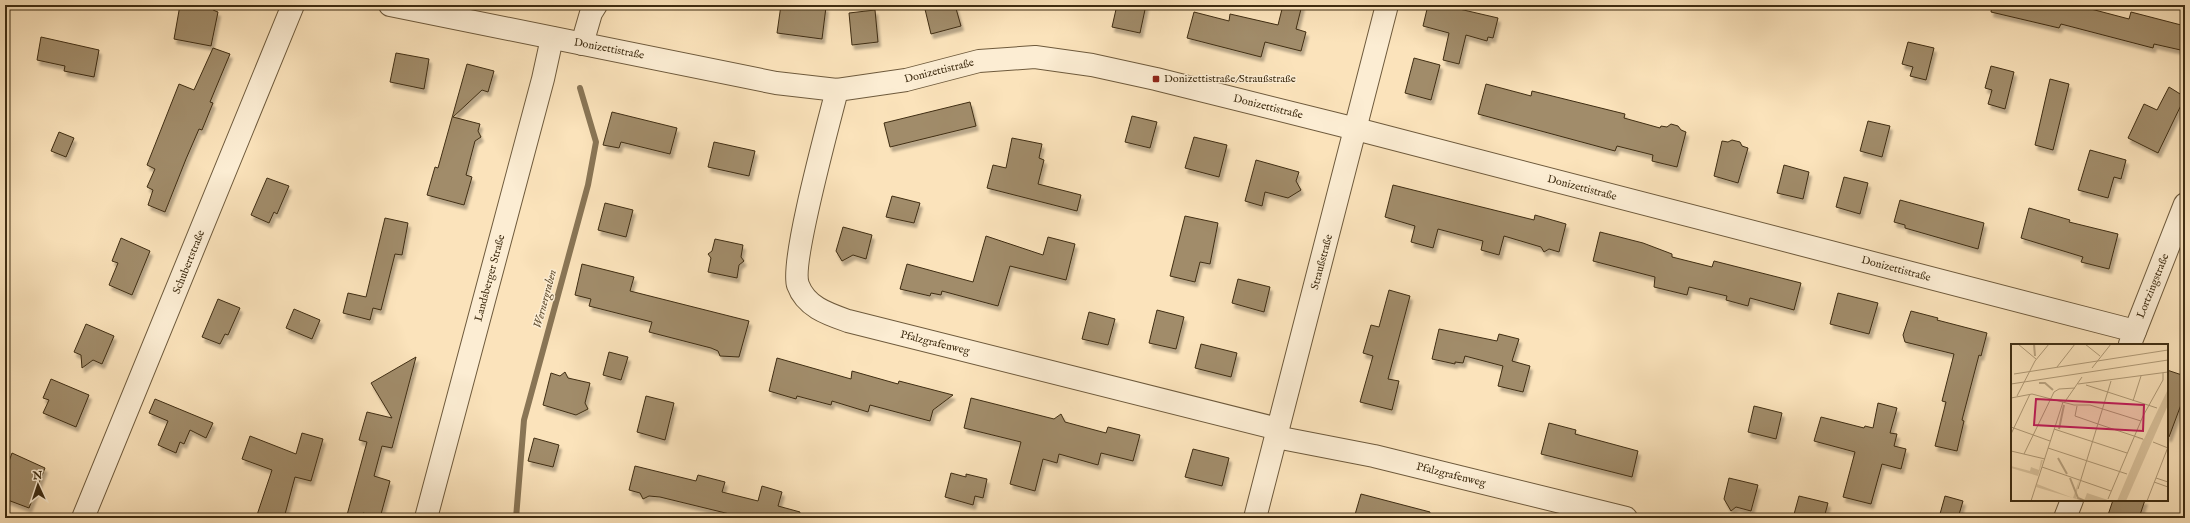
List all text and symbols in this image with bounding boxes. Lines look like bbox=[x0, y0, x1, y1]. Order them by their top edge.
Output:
street label: Donizettistraße bbox=[573, 35, 645, 63]
street label: Donizettistraße bbox=[903, 56, 975, 86]
place label: Donizettistraße/Straußstraße bbox=[1164, 72, 1296, 86]
marker: Donizettistraße/Straußstraße bbox=[1151, 74, 1161, 84]
street label: Donizettistraße bbox=[1232, 92, 1304, 122]
street label: Donizettistraße bbox=[1546, 172, 1618, 204]
street label: Schubertstraße bbox=[170, 228, 208, 296]
street label: Landsberger Straße bbox=[472, 233, 508, 323]
street label: Straußstraße bbox=[1308, 233, 1336, 291]
street label: Lortzingstraße bbox=[2134, 252, 2172, 320]
street label: Donizettistraße bbox=[1860, 253, 1932, 285]
water label: Wernergraben bbox=[530, 268, 561, 330]
street label: Pfalzgrafenweg bbox=[899, 328, 972, 359]
inset map bbox=[2011, 344, 2168, 501]
street label: Pfalzgrafenweg bbox=[1415, 460, 1488, 491]
north arrow bbox=[18, 465, 58, 505]
text: N bbox=[31, 469, 43, 483]

